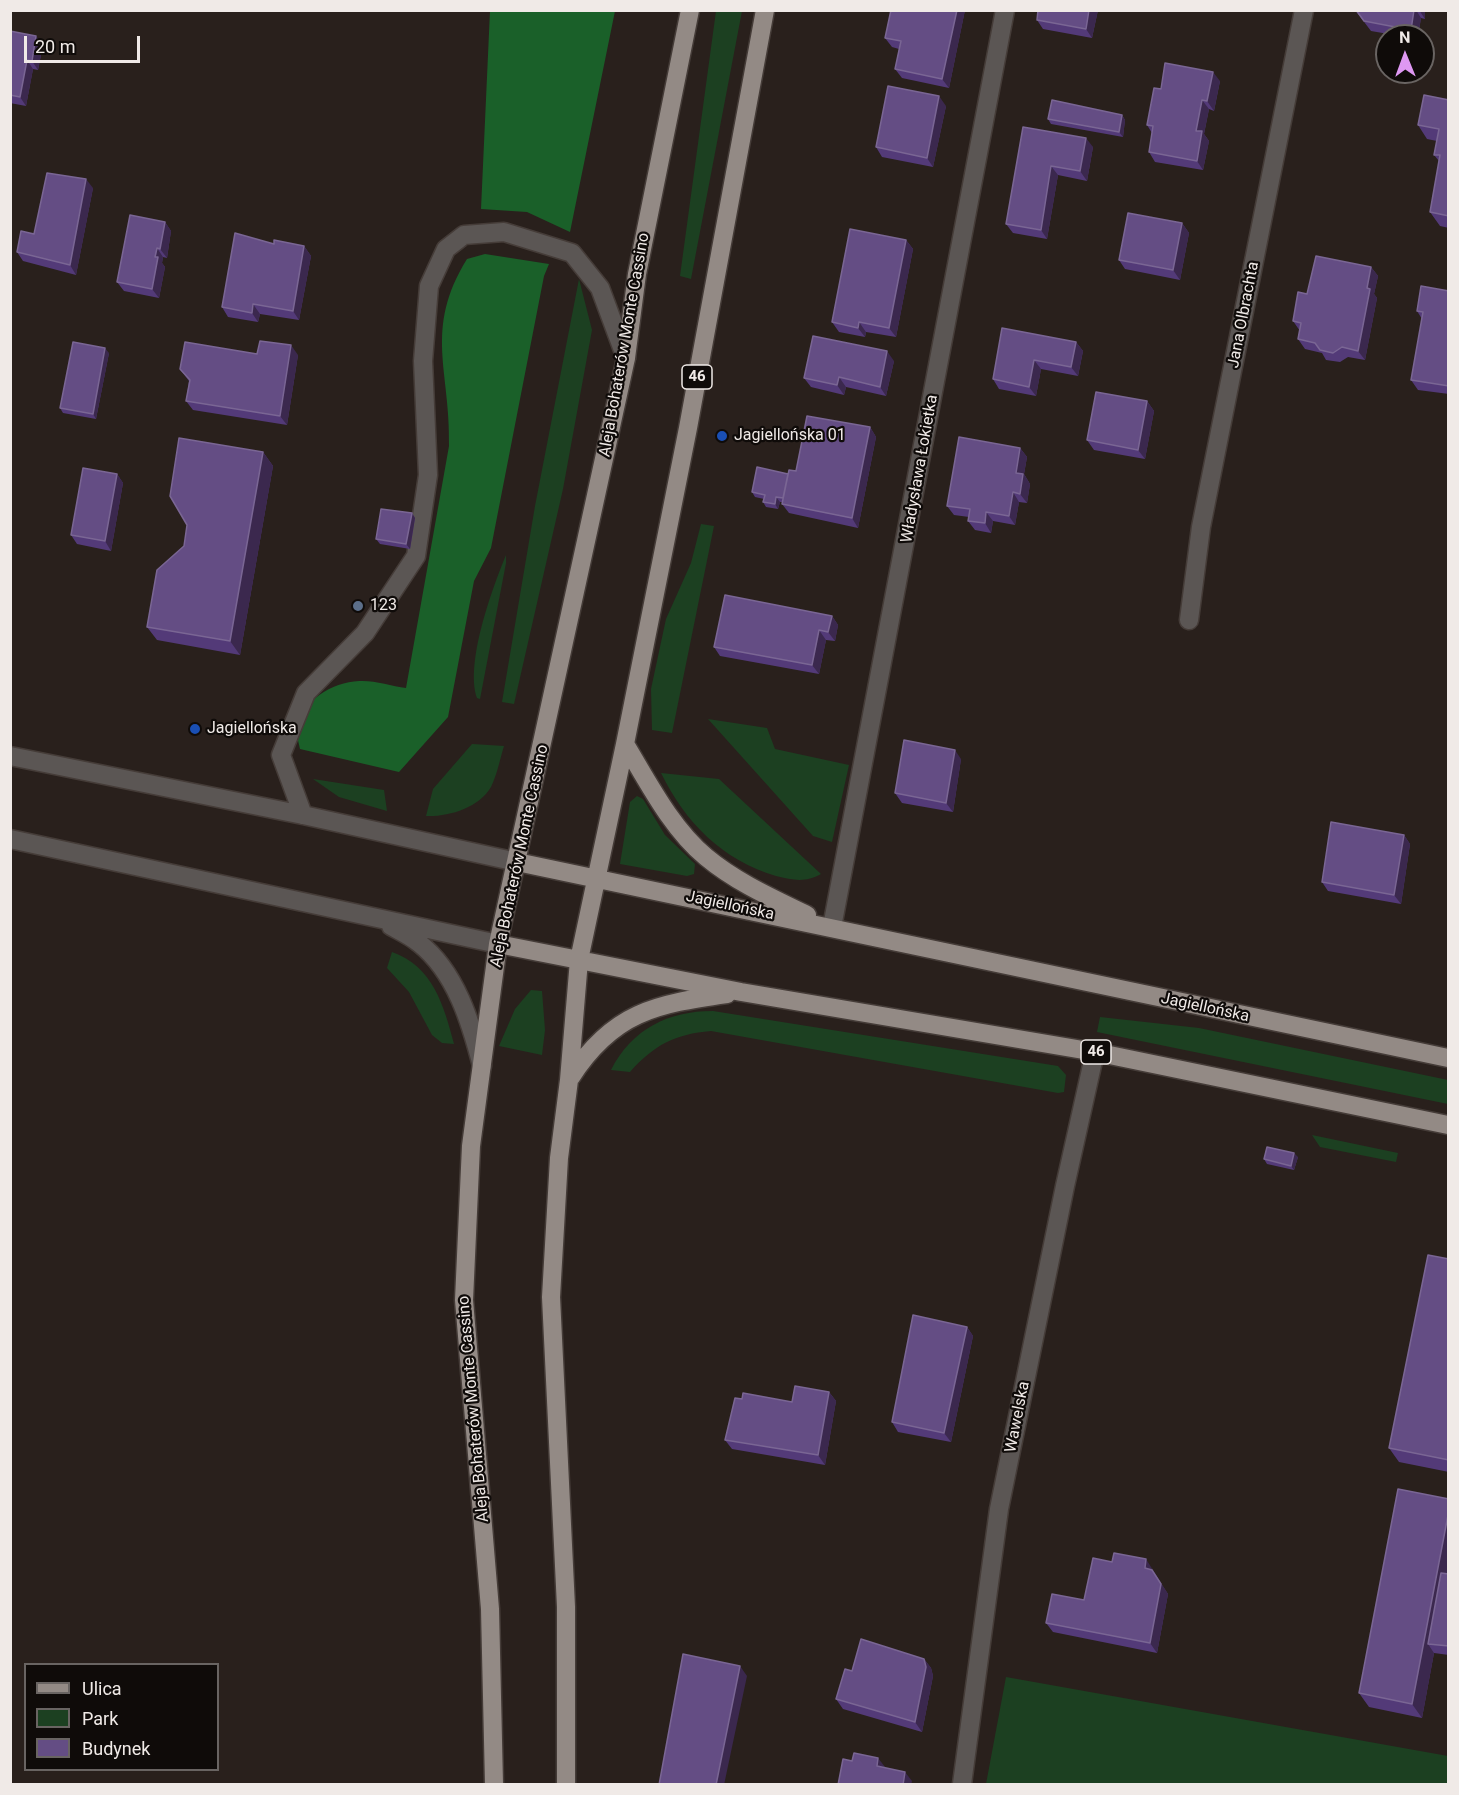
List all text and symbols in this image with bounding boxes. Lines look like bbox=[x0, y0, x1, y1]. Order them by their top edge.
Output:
scale bar bbox=[27, 24, 142, 62]
north arrow bbox=[1375, 24, 1435, 84]
text: N bbox=[1399, 28, 1411, 47]
text: 20 m bbox=[35, 36, 75, 57]
street label: Aleja Bohaterów Monte Cassino bbox=[596, 231, 654, 459]
street label: Jana Olbrachta bbox=[1224, 260, 1264, 370]
road number: 46 bbox=[682, 365, 712, 389]
street label: Władysława Łokietka bbox=[898, 393, 942, 545]
place label: Jagiellońska 01 bbox=[734, 426, 846, 446]
marker: Jagiellońska 01 bbox=[715, 429, 729, 443]
place label: 123 bbox=[370, 596, 397, 616]
marker: 123 bbox=[351, 599, 365, 613]
place label: Jagiellońska bbox=[207, 719, 297, 739]
marker: Jagiellońska bbox=[188, 722, 202, 736]
street label: Aleja Bohaterów Monte Cassino bbox=[487, 743, 553, 969]
street label: Jagiellońska bbox=[684, 887, 776, 925]
street label: Jagiellońska bbox=[1159, 989, 1251, 1027]
road number: 46 bbox=[1081, 1040, 1111, 1064]
street label: Aleja Bohaterów Monte Cassino bbox=[455, 1295, 493, 1523]
street label: Wawelska bbox=[1002, 1380, 1034, 1454]
legend bbox=[24, 1663, 219, 1771]
text: Ulica bbox=[82, 1678, 122, 1699]
text: Park bbox=[82, 1708, 118, 1729]
text: Budynek bbox=[82, 1738, 150, 1759]

